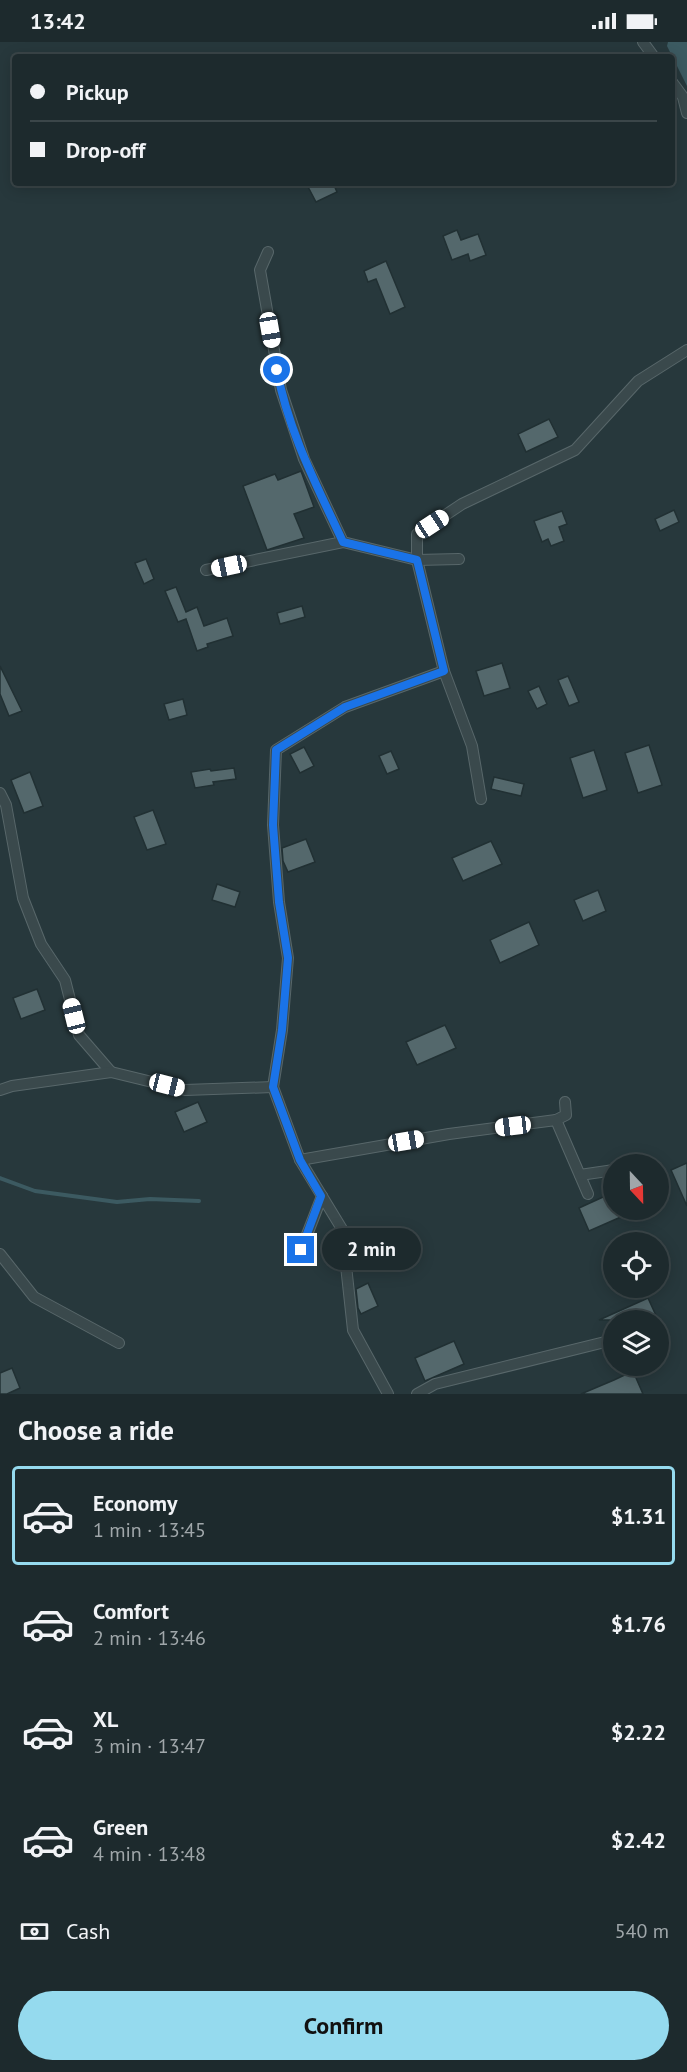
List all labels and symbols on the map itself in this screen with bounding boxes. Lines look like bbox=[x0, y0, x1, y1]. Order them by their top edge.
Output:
car bbox=[258, 311, 282, 349]
route start bbox=[263, 356, 290, 383]
car bbox=[412, 507, 452, 541]
car bbox=[210, 553, 248, 579]
car bbox=[61, 996, 87, 1036]
car bbox=[147, 1072, 187, 1098]
car bbox=[494, 1115, 532, 1137]
car bbox=[387, 1129, 425, 1153]
north arrow bbox=[603, 1154, 669, 1220]
callout: 2 min bbox=[322, 1229, 421, 1271]
route end bbox=[287, 1236, 314, 1263]

